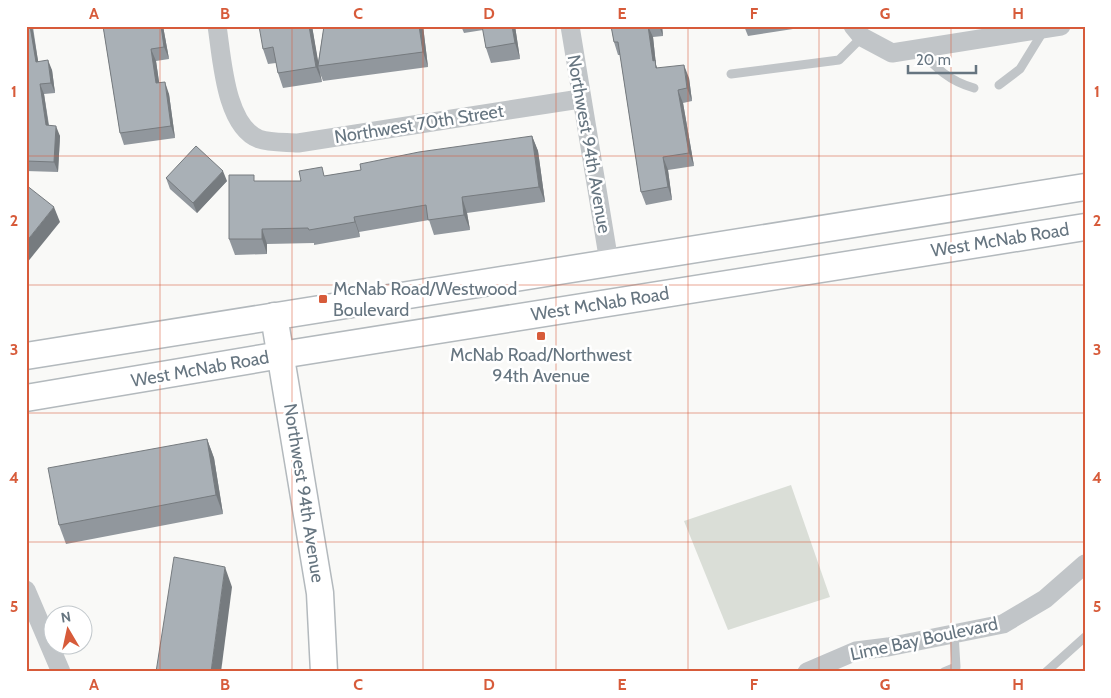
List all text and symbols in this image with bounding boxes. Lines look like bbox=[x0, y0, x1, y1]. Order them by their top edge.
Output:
text: A bbox=[89, 4, 99, 23]
text: B bbox=[220, 4, 230, 23]
text: C bbox=[353, 4, 363, 23]
text: D bbox=[483, 4, 495, 23]
text: E bbox=[617, 4, 627, 23]
text: F bbox=[750, 4, 759, 23]
text: G bbox=[880, 4, 890, 23]
text: H bbox=[1012, 4, 1024, 23]
scale bar bbox=[908, 42, 976, 74]
text: 20 m bbox=[916, 51, 951, 69]
street label: Northwest 94th Avenue bbox=[562, 53, 616, 235]
text: 1 bbox=[11, 82, 17, 101]
text: 1 bbox=[1094, 82, 1100, 101]
street label: Northwest 70th Street bbox=[333, 100, 505, 148]
text: 2 bbox=[10, 211, 18, 230]
text: 2 bbox=[1093, 211, 1101, 230]
street label: West McNab Road bbox=[929, 218, 1071, 262]
place label: McNab Road/Westwood Boulevard bbox=[333, 278, 517, 321]
street label: West McNab Road bbox=[529, 282, 671, 326]
marker: McNab Road/Westwood Boulevard bbox=[317, 293, 329, 305]
marker: McNab Road/Northwest 94th Avenue bbox=[535, 330, 547, 342]
text: 3 bbox=[10, 340, 18, 359]
text: 3 bbox=[1093, 340, 1101, 359]
place label: McNab Road/Northwest 94th Avenue bbox=[450, 344, 632, 387]
street label: West McNab Road bbox=[129, 346, 271, 392]
street label: Northwest 94th Avenue bbox=[279, 402, 329, 584]
text: 4 bbox=[9, 468, 19, 487]
text: 4 bbox=[1092, 468, 1102, 487]
text: 5 bbox=[10, 597, 18, 616]
text: 5 bbox=[1093, 597, 1101, 616]
north arrow bbox=[42, 606, 92, 656]
text: N bbox=[60, 607, 72, 627]
street label: Lime Bay Boulevard bbox=[848, 613, 1000, 665]
text: A bbox=[89, 675, 99, 694]
text: B bbox=[220, 675, 230, 694]
text: C bbox=[353, 675, 363, 694]
text: D bbox=[483, 675, 495, 694]
text: E bbox=[617, 675, 627, 694]
text: F bbox=[750, 675, 759, 694]
text: G bbox=[880, 675, 890, 694]
text: H bbox=[1012, 675, 1024, 694]

